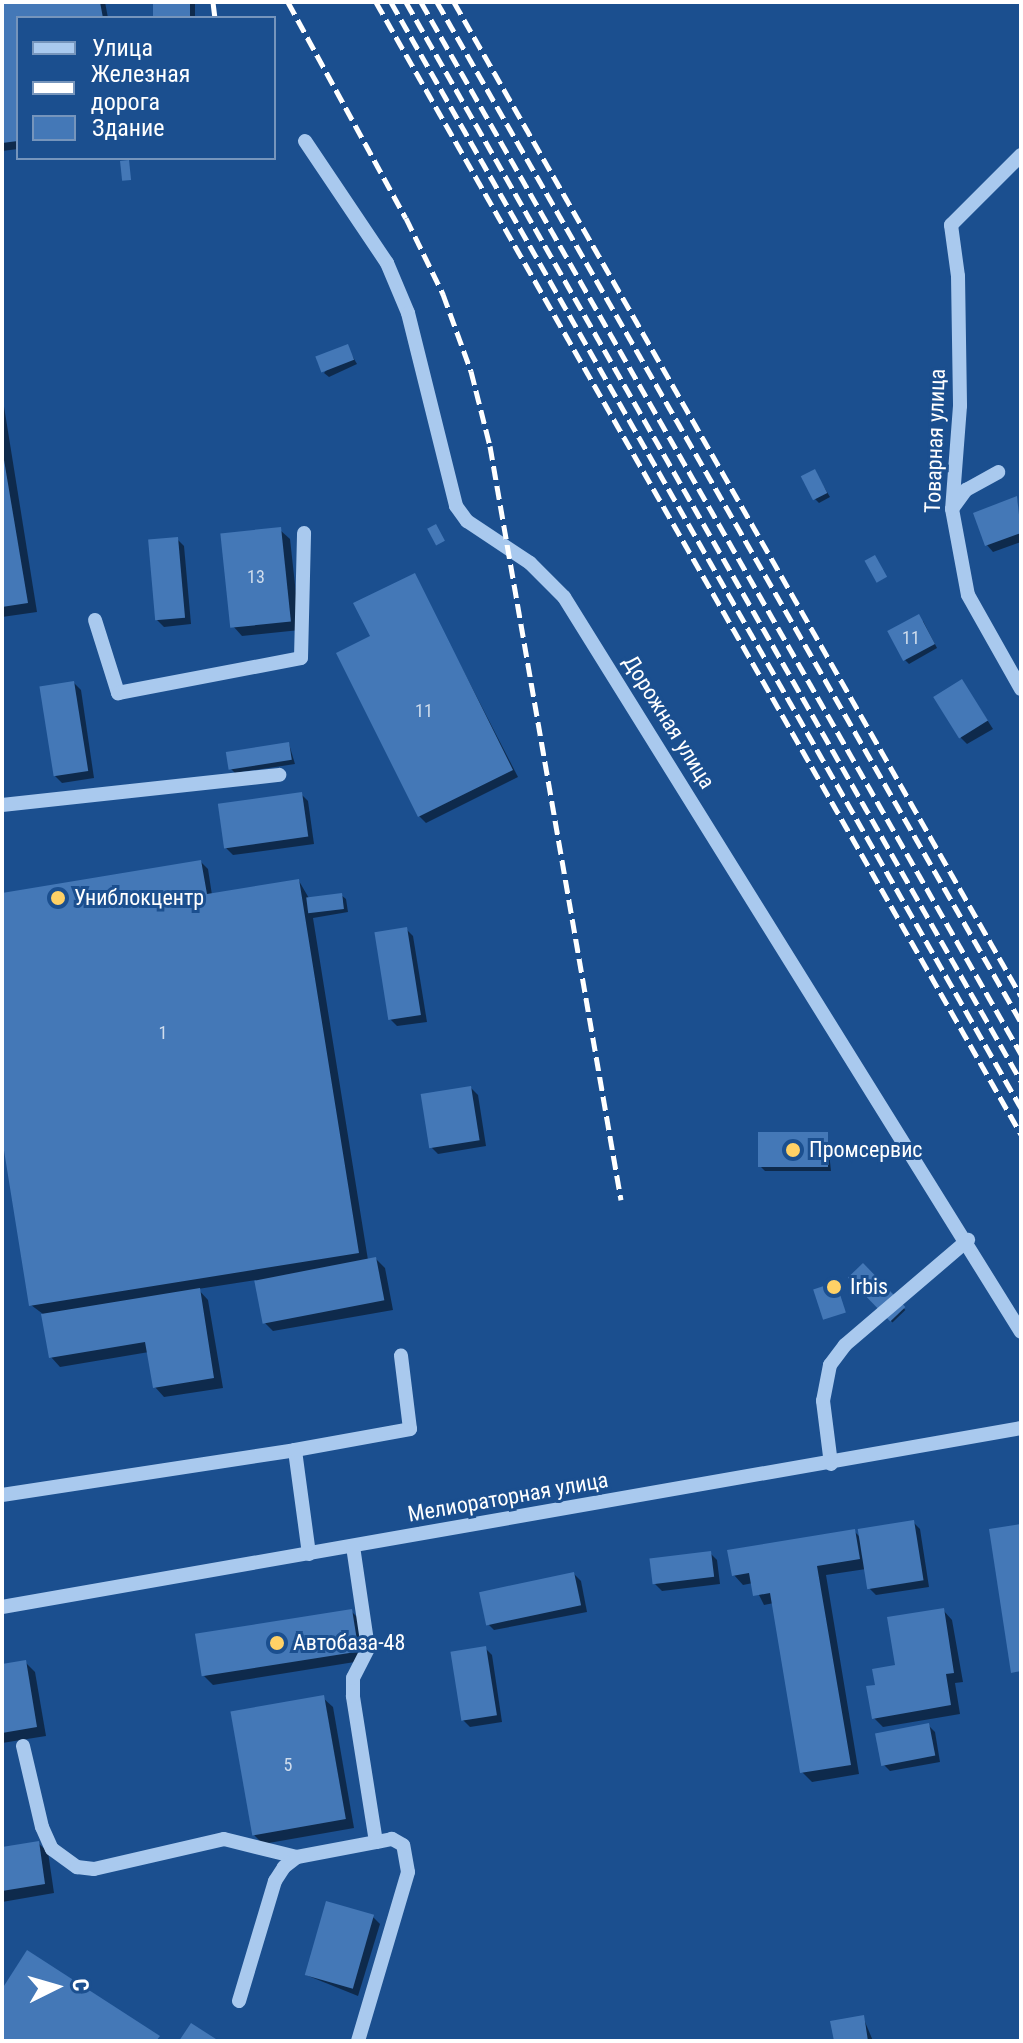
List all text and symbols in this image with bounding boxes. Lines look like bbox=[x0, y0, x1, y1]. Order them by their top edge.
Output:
legend bbox=[16, 16, 276, 160]
text: Улица bbox=[92, 34, 153, 62]
text: Железная дорога bbox=[91, 60, 190, 116]
text: Здание bbox=[92, 114, 164, 142]
street label: Товарная улица bbox=[919, 368, 951, 514]
house number: 13 bbox=[247, 566, 265, 588]
house number: 11 bbox=[902, 627, 920, 649]
street label: Дорожная улица bbox=[617, 650, 721, 794]
house number: 11 bbox=[415, 700, 433, 722]
place label: Униблокцентр bbox=[74, 885, 204, 911]
marker: Униблокцентр bbox=[49, 889, 67, 907]
house number: 1 bbox=[159, 1022, 167, 1044]
place label: Промсервис bbox=[809, 1137, 923, 1163]
marker: Промсервис bbox=[784, 1141, 802, 1159]
place label: Irbis bbox=[850, 1274, 888, 1300]
marker: Irbis bbox=[825, 1278, 843, 1296]
street label: Мелиораторная улица bbox=[406, 1466, 610, 1528]
place label: Автобаза-48 bbox=[293, 1630, 405, 1656]
marker: Автобаза-48 bbox=[268, 1634, 286, 1652]
house number: 5 bbox=[284, 1754, 292, 1776]
north arrow bbox=[16, 1947, 96, 2027]
text: С bbox=[67, 1978, 93, 1992]

